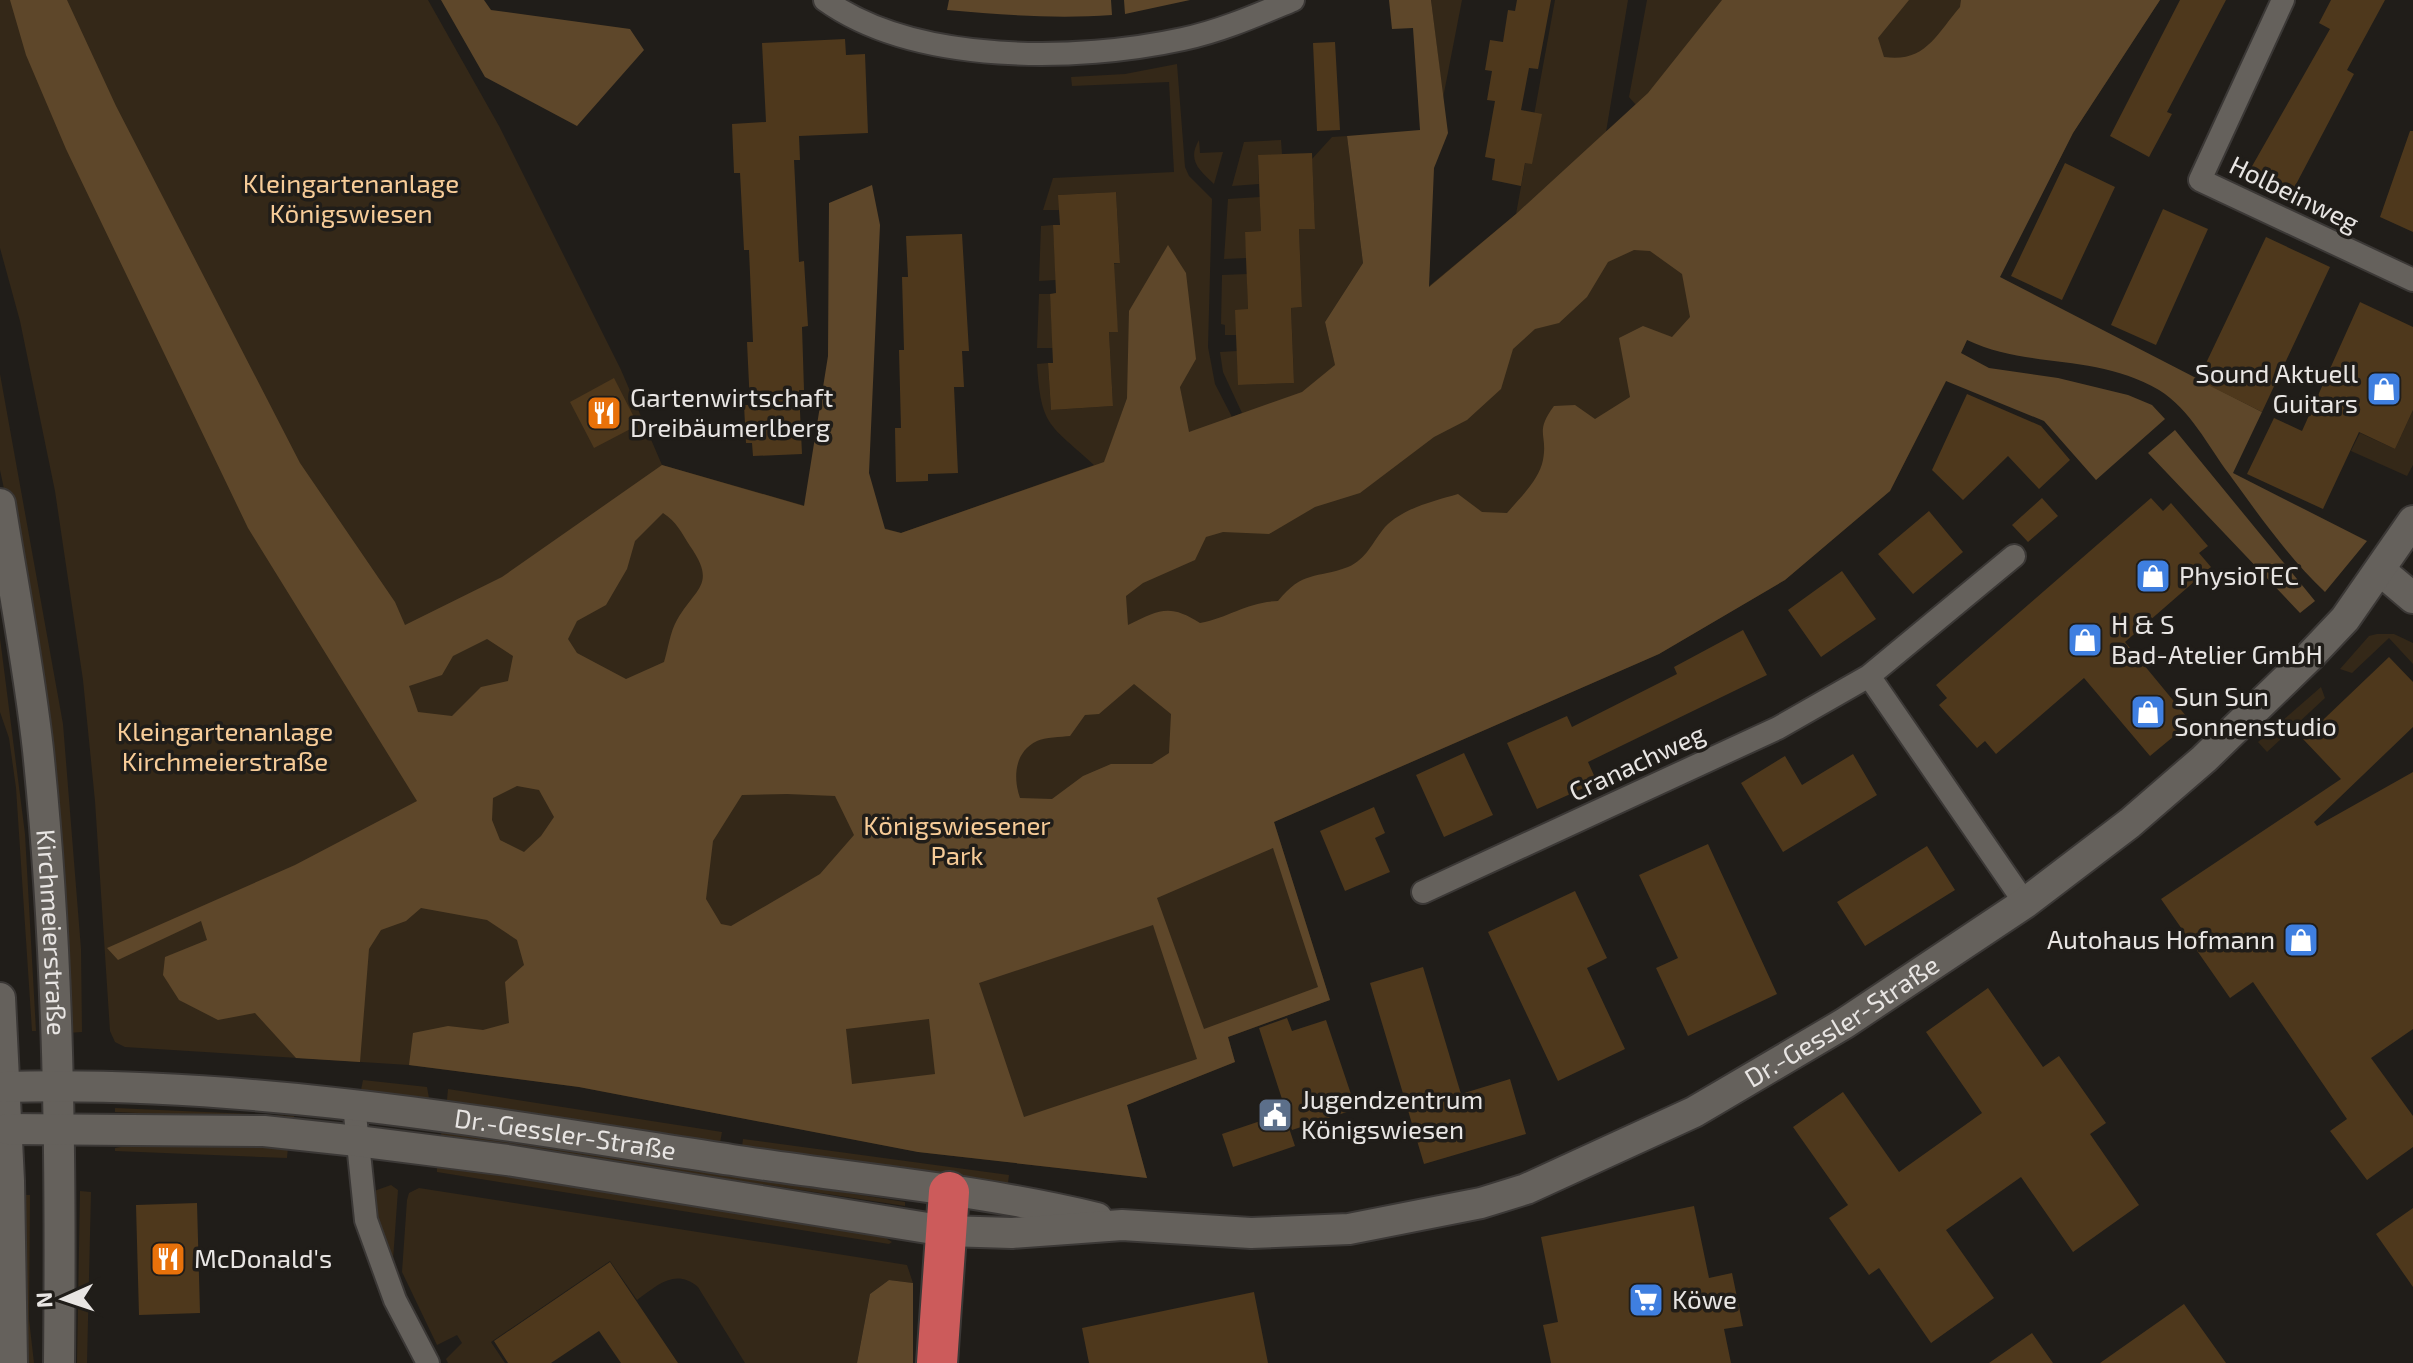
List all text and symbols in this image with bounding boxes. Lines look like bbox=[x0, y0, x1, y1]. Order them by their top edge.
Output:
street label: Holbeinweg bbox=[2225, 148, 2364, 237]
park label: Kleingartenanlage Königswiesen bbox=[243, 167, 459, 228]
place label: Sound Aktuell Guitars bbox=[2195, 357, 2358, 418]
shop icon: Sound Aktuell Guitars bbox=[2365, 370, 2403, 408]
place label: Gartenwirtschaft Dreibäumerlberg bbox=[630, 381, 833, 442]
restaurant icon: Gartenwirtschaft Dreibäumerlberg bbox=[585, 394, 623, 432]
shop icon: PhysioTEC bbox=[2134, 557, 2172, 595]
place label: PhysioTEC bbox=[2179, 559, 2299, 590]
place label: H & S Bad-Atelier GmbH bbox=[2111, 608, 2323, 669]
shop icon: H & S Bad-Atelier GmbH bbox=[2066, 621, 2104, 659]
place label: Sun Sun Sonnenstudio bbox=[2174, 680, 2337, 741]
shop icon: Sun Sun Sonnenstudio bbox=[2129, 693, 2167, 731]
park label: Kleingartenanlage Kirchmeierstraße bbox=[117, 715, 333, 776]
street label: Cranachweg bbox=[1563, 717, 1709, 807]
park label: Königswiesener Park bbox=[863, 809, 1051, 870]
street label: Kirchmeierstraße bbox=[31, 828, 74, 1036]
shop icon: Autohaus Hofmann bbox=[2282, 921, 2320, 959]
place label: Autohaus Hofmann bbox=[2047, 923, 2275, 954]
street label: Dr.-Gessler-Straße bbox=[1738, 948, 1944, 1093]
place label: Jugendzentrum Königswiesen bbox=[1301, 1083, 1483, 1144]
public building icon: Jugendzentrum Königswiesen bbox=[1256, 1096, 1294, 1134]
street label: Dr.-Gessler-Straße bbox=[453, 1101, 678, 1165]
restaurant icon: McDonald's bbox=[149, 1240, 187, 1278]
place label: McDonald's bbox=[194, 1242, 332, 1273]
north arrow bbox=[24, 1259, 104, 1339]
supermarket icon: Köwe bbox=[1627, 1281, 1665, 1319]
place label: Köwe bbox=[1672, 1283, 1737, 1314]
text: N bbox=[30, 1291, 56, 1309]

